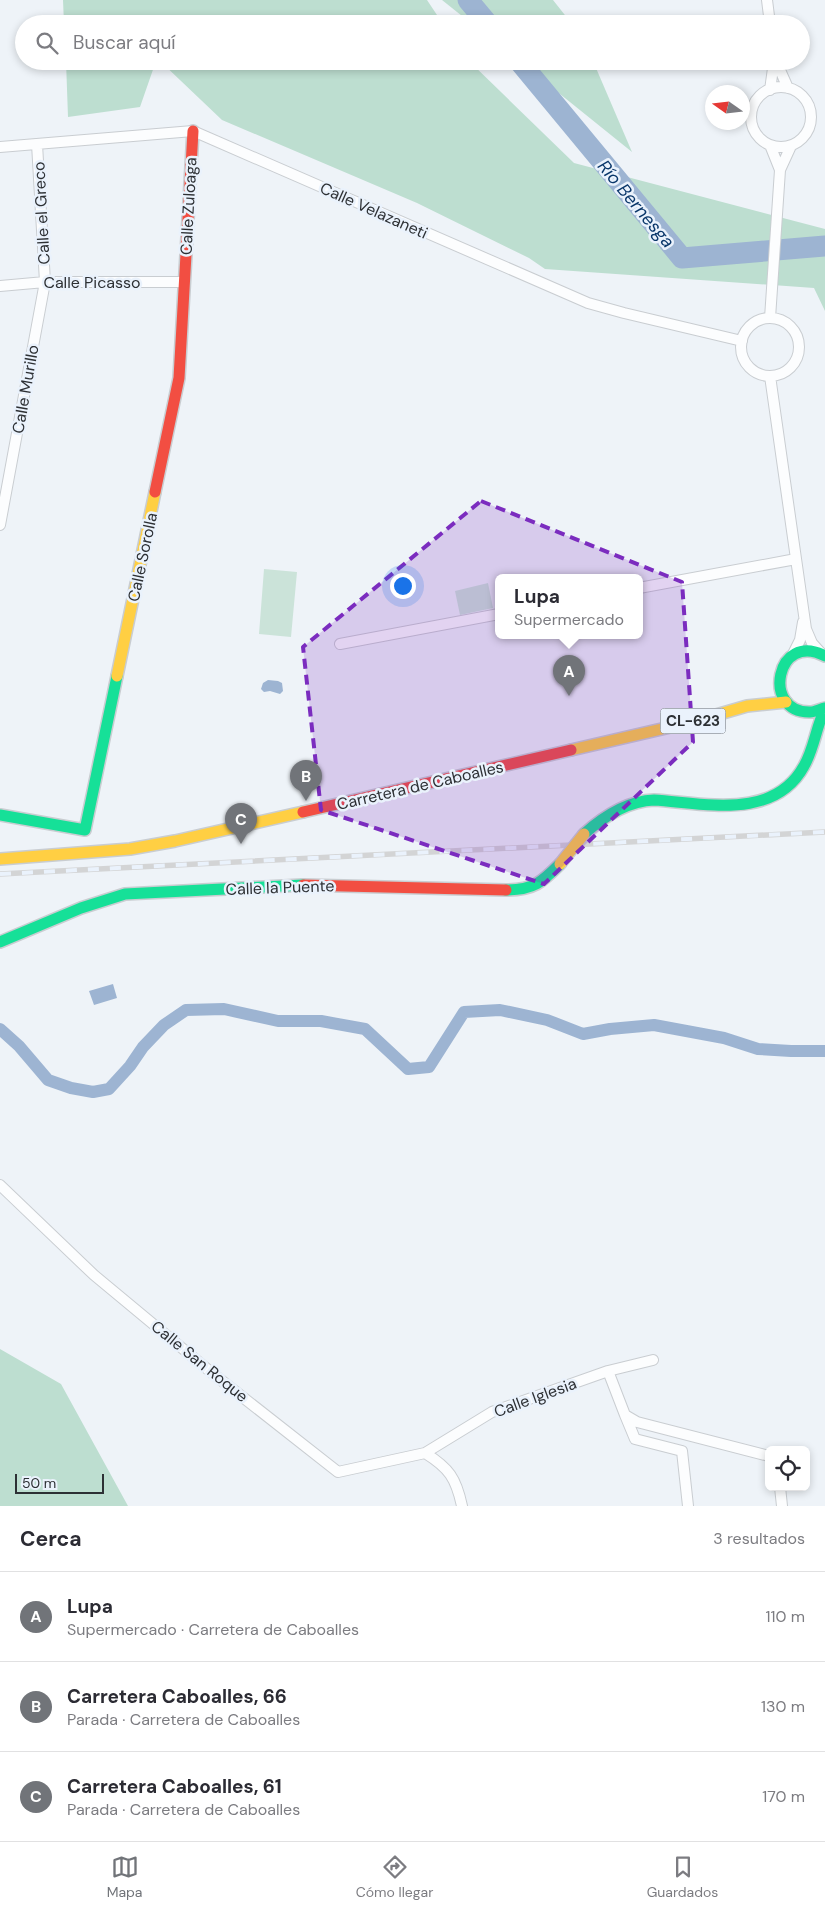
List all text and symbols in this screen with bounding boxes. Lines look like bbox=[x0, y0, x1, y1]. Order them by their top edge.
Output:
search box bbox=[15, 15, 810, 70]
icon: search bbox=[33, 29, 61, 57]
text: Buscar aquí bbox=[73, 30, 176, 55]
north arrow bbox=[705, 85, 750, 130]
water label: Río Bernesga bbox=[592, 155, 680, 253]
street label: Calle Zuloaga bbox=[175, 157, 202, 255]
street label: Calle el Greco bbox=[28, 161, 55, 265]
street label: Calle Velazaneti bbox=[317, 177, 431, 244]
street label: Calle Picasso bbox=[43, 272, 141, 293]
street label: Calle Murillo bbox=[7, 343, 44, 435]
street label: Calle Sorolla bbox=[123, 511, 162, 603]
your location bbox=[390, 573, 416, 599]
popup bbox=[495, 574, 643, 639]
text: Lupa bbox=[514, 584, 560, 609]
text: Supermercado bbox=[514, 609, 624, 630]
pin: A bbox=[553, 655, 585, 696]
road number: CL-623 bbox=[660, 708, 726, 734]
street label: Carretera de Caboalles bbox=[335, 756, 506, 815]
pin: B bbox=[290, 760, 322, 801]
pin: C bbox=[225, 803, 257, 844]
street label: Calle la Puente bbox=[225, 875, 335, 900]
street label: Calle San Roque bbox=[147, 1316, 252, 1407]
street label: Calle Iglesia bbox=[491, 1373, 579, 1422]
map controls bbox=[765, 1446, 810, 1491]
button: locate bbox=[765, 1446, 810, 1491]
scale bar bbox=[15, 1471, 104, 1494]
text: 50 m bbox=[22, 1474, 56, 1492]
text: Cerca bbox=[20, 1525, 82, 1553]
text: 3 resultados bbox=[713, 1528, 805, 1549]
text: Lupa bbox=[67, 1594, 113, 1619]
text: A bbox=[30, 1606, 42, 1627]
text: 110 m bbox=[766, 1606, 805, 1627]
text: Supermercado · Carretera de Caboalles bbox=[67, 1619, 359, 1640]
text: Carretera Caboalles, 66 bbox=[67, 1684, 287, 1709]
text: B bbox=[31, 1696, 41, 1717]
text: 130 m bbox=[761, 1696, 805, 1717]
text: Parada · Carretera de Caboalles bbox=[67, 1709, 300, 1730]
text: Carretera Caboalles, 61 bbox=[67, 1774, 282, 1799]
text: C bbox=[30, 1786, 42, 1807]
text: 170 m bbox=[762, 1786, 805, 1807]
text: Parada · Carretera de Caboalles bbox=[67, 1799, 300, 1820]
tab: Mapa bbox=[107, 1853, 142, 1901]
tab: Cómo llegar bbox=[356, 1853, 433, 1901]
tab: Guardados bbox=[647, 1853, 718, 1901]

